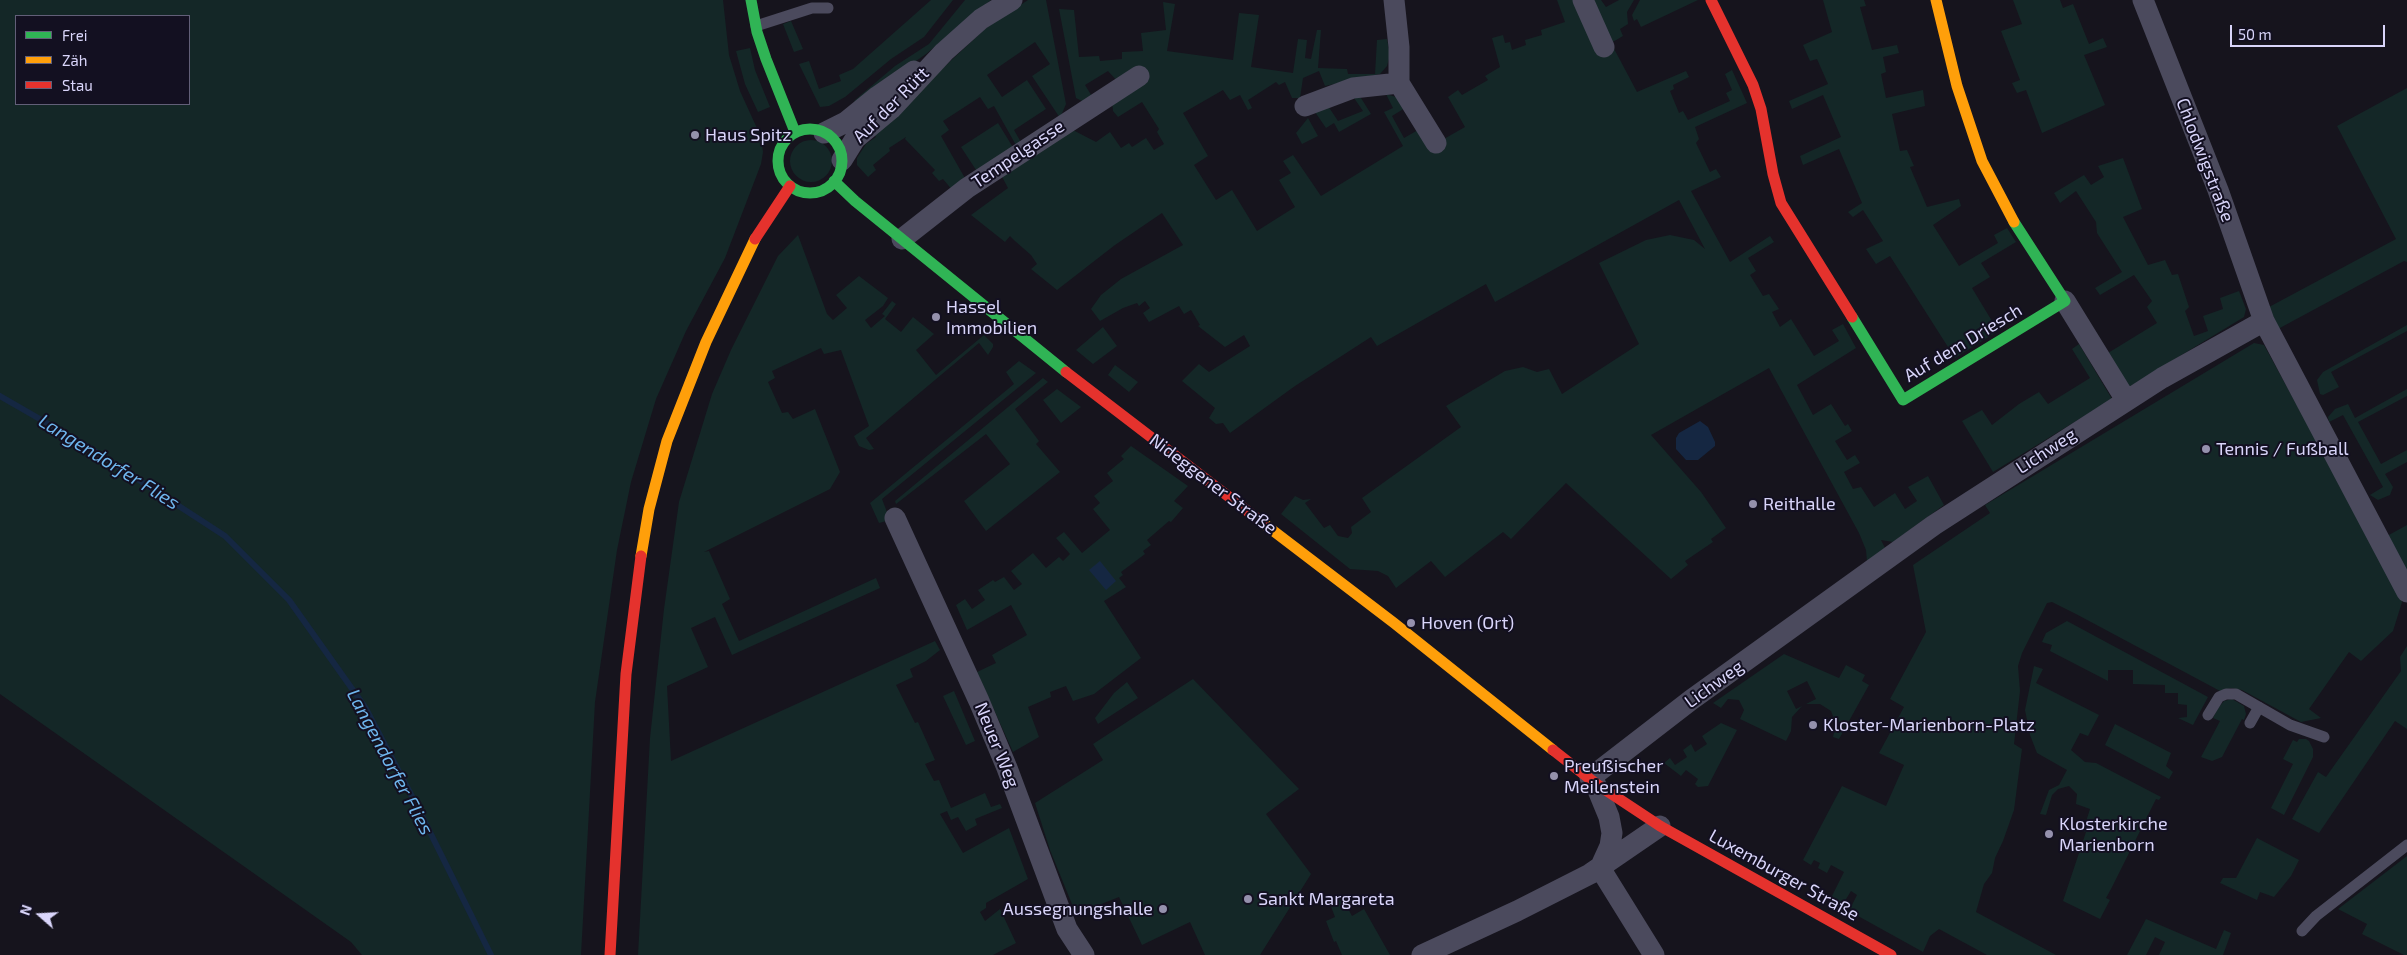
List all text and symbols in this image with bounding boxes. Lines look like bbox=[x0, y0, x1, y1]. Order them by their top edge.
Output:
legend bbox=[15, 15, 190, 105]
scale bar bbox=[2232, 15, 2387, 47]
text: 50 m bbox=[2238, 25, 2272, 43]
text: Frei bbox=[62, 26, 87, 44]
text: Zäh bbox=[62, 51, 87, 69]
street label: Auf der Rütt bbox=[848, 62, 934, 148]
text: Stau bbox=[62, 76, 93, 94]
street label: Chlodwigstraße bbox=[2171, 95, 2239, 225]
street label: Tempelgasse bbox=[968, 115, 1068, 193]
place label: Haus Spitz bbox=[705, 124, 791, 146]
marker: Haus Spitz bbox=[689, 129, 701, 141]
place label: Hassel Immobilien bbox=[946, 296, 1037, 338]
street label: Auf dem Driesch bbox=[1900, 299, 2026, 387]
marker: Hassel Immobilien bbox=[930, 311, 942, 323]
water label: Langendorfer Flies bbox=[34, 409, 184, 515]
street label: Lichweg bbox=[2012, 424, 2080, 478]
street label: Nideggener Straße bbox=[1145, 429, 1281, 539]
place label: Tennis / Fußball bbox=[2216, 438, 2349, 460]
marker: Tennis / Fußball bbox=[2200, 443, 2212, 455]
place label: Reithalle bbox=[1763, 493, 1836, 515]
marker: Reithalle bbox=[1747, 498, 1759, 510]
place label: Hoven (Ort) bbox=[1421, 612, 1514, 634]
marker: Hoven (Ort) bbox=[1405, 617, 1417, 629]
street label: Lichweg bbox=[1680, 655, 1748, 713]
water label: Langendorfer Flies bbox=[342, 685, 438, 839]
street label: Neuer Weg bbox=[970, 699, 1024, 791]
place label: Kloster-Marienborn-Platz bbox=[1823, 714, 2035, 736]
marker: Kloster-Marienborn-Platz bbox=[1807, 719, 1819, 731]
place label: Preußischer Meilenstein bbox=[1564, 755, 1663, 798]
marker: Preußischer Meilenstein bbox=[1548, 770, 1560, 782]
place label: Klosterkirche Marienborn bbox=[2059, 813, 2168, 856]
street label: Luxemburger Straße bbox=[1705, 825, 1863, 925]
marker: Klosterkirche Marienborn bbox=[2043, 828, 2055, 840]
place label: Sankt Margareta bbox=[1258, 888, 1395, 910]
north arrow bbox=[15, 890, 65, 940]
marker: Sankt Margareta bbox=[1242, 893, 1254, 905]
place label: Aussegnungshalle bbox=[1002, 898, 1153, 920]
text: N bbox=[16, 902, 35, 918]
marker: Aussegnungshalle bbox=[1157, 903, 1169, 915]

